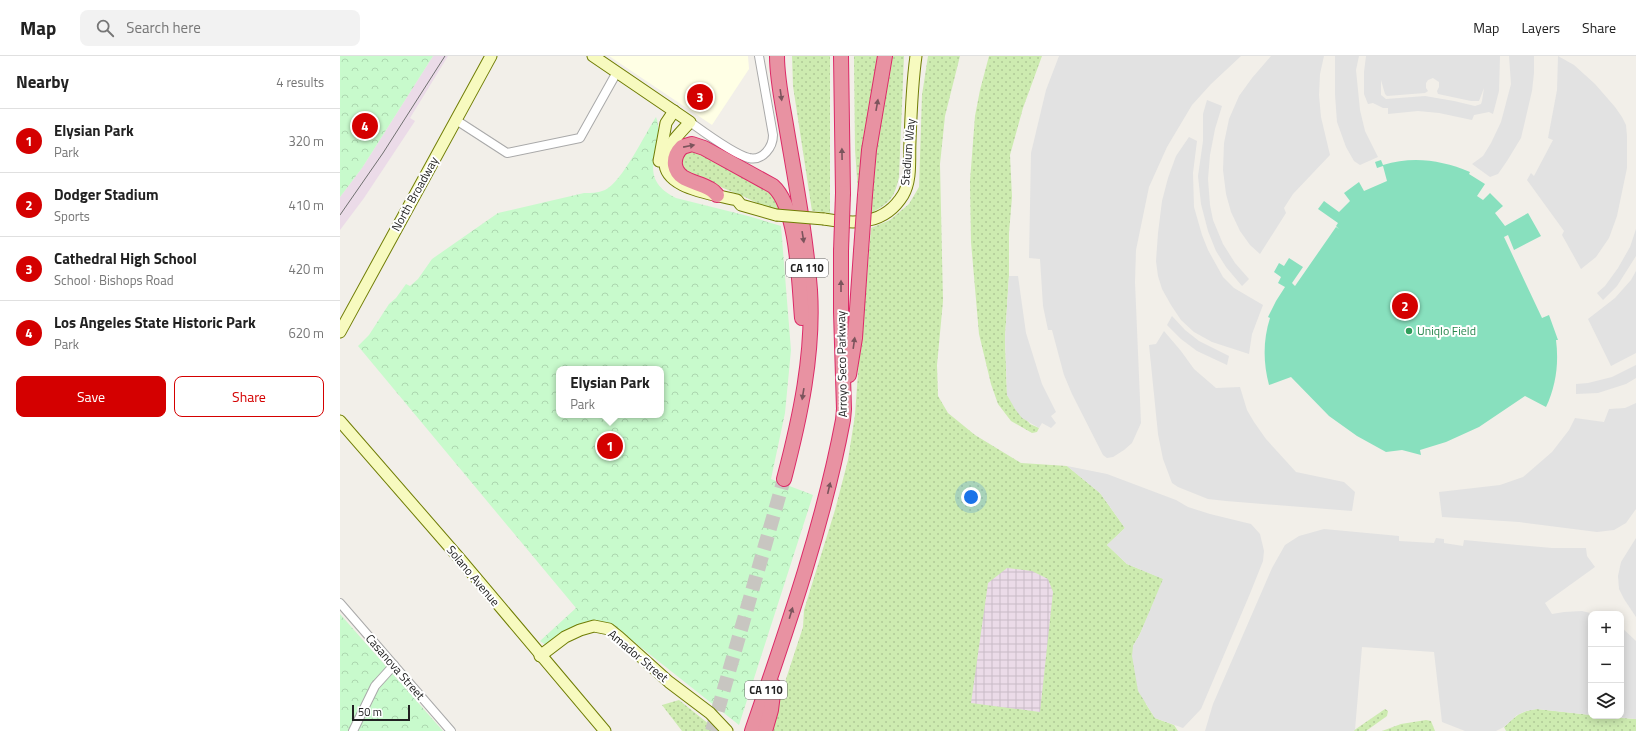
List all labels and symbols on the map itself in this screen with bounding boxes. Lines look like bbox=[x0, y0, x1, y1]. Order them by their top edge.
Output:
pin: 3 bbox=[687, 82, 713, 112]
one-way arrow bbox=[778, 89, 784, 101]
one-way arrow bbox=[874, 99, 880, 111]
pin: 4 bbox=[352, 111, 378, 141]
street label: Stadium Way bbox=[895, 118, 920, 186]
one-way arrow bbox=[682, 143, 695, 149]
one-way arrow bbox=[839, 147, 845, 160]
street label: North Broadway bbox=[386, 153, 443, 235]
one-way arrow bbox=[800, 231, 806, 243]
road number: CA 110 bbox=[786, 259, 828, 277]
one-way arrow bbox=[838, 279, 844, 292]
pin: 2 bbox=[1392, 291, 1418, 321]
street label: Arroyo Seco Parkway bbox=[831, 310, 852, 418]
place label: Uniqlo Field bbox=[1417, 321, 1476, 340]
marker: Uniqlo Field bbox=[1404, 326, 1414, 336]
one-way arrow bbox=[851, 337, 857, 349]
one-way arrow bbox=[800, 388, 806, 400]
pin: 1 bbox=[597, 431, 623, 461]
one-way arrow bbox=[826, 482, 832, 495]
your location bbox=[961, 487, 981, 507]
street label: Solano Avenue bbox=[442, 541, 505, 610]
one-way arrow bbox=[788, 606, 794, 618]
street label: Amador Street bbox=[604, 625, 673, 687]
street label: Casanova Street bbox=[361, 629, 430, 704]
road number: CA 110 bbox=[745, 681, 787, 699]
scale bar bbox=[352, 703, 410, 722]

